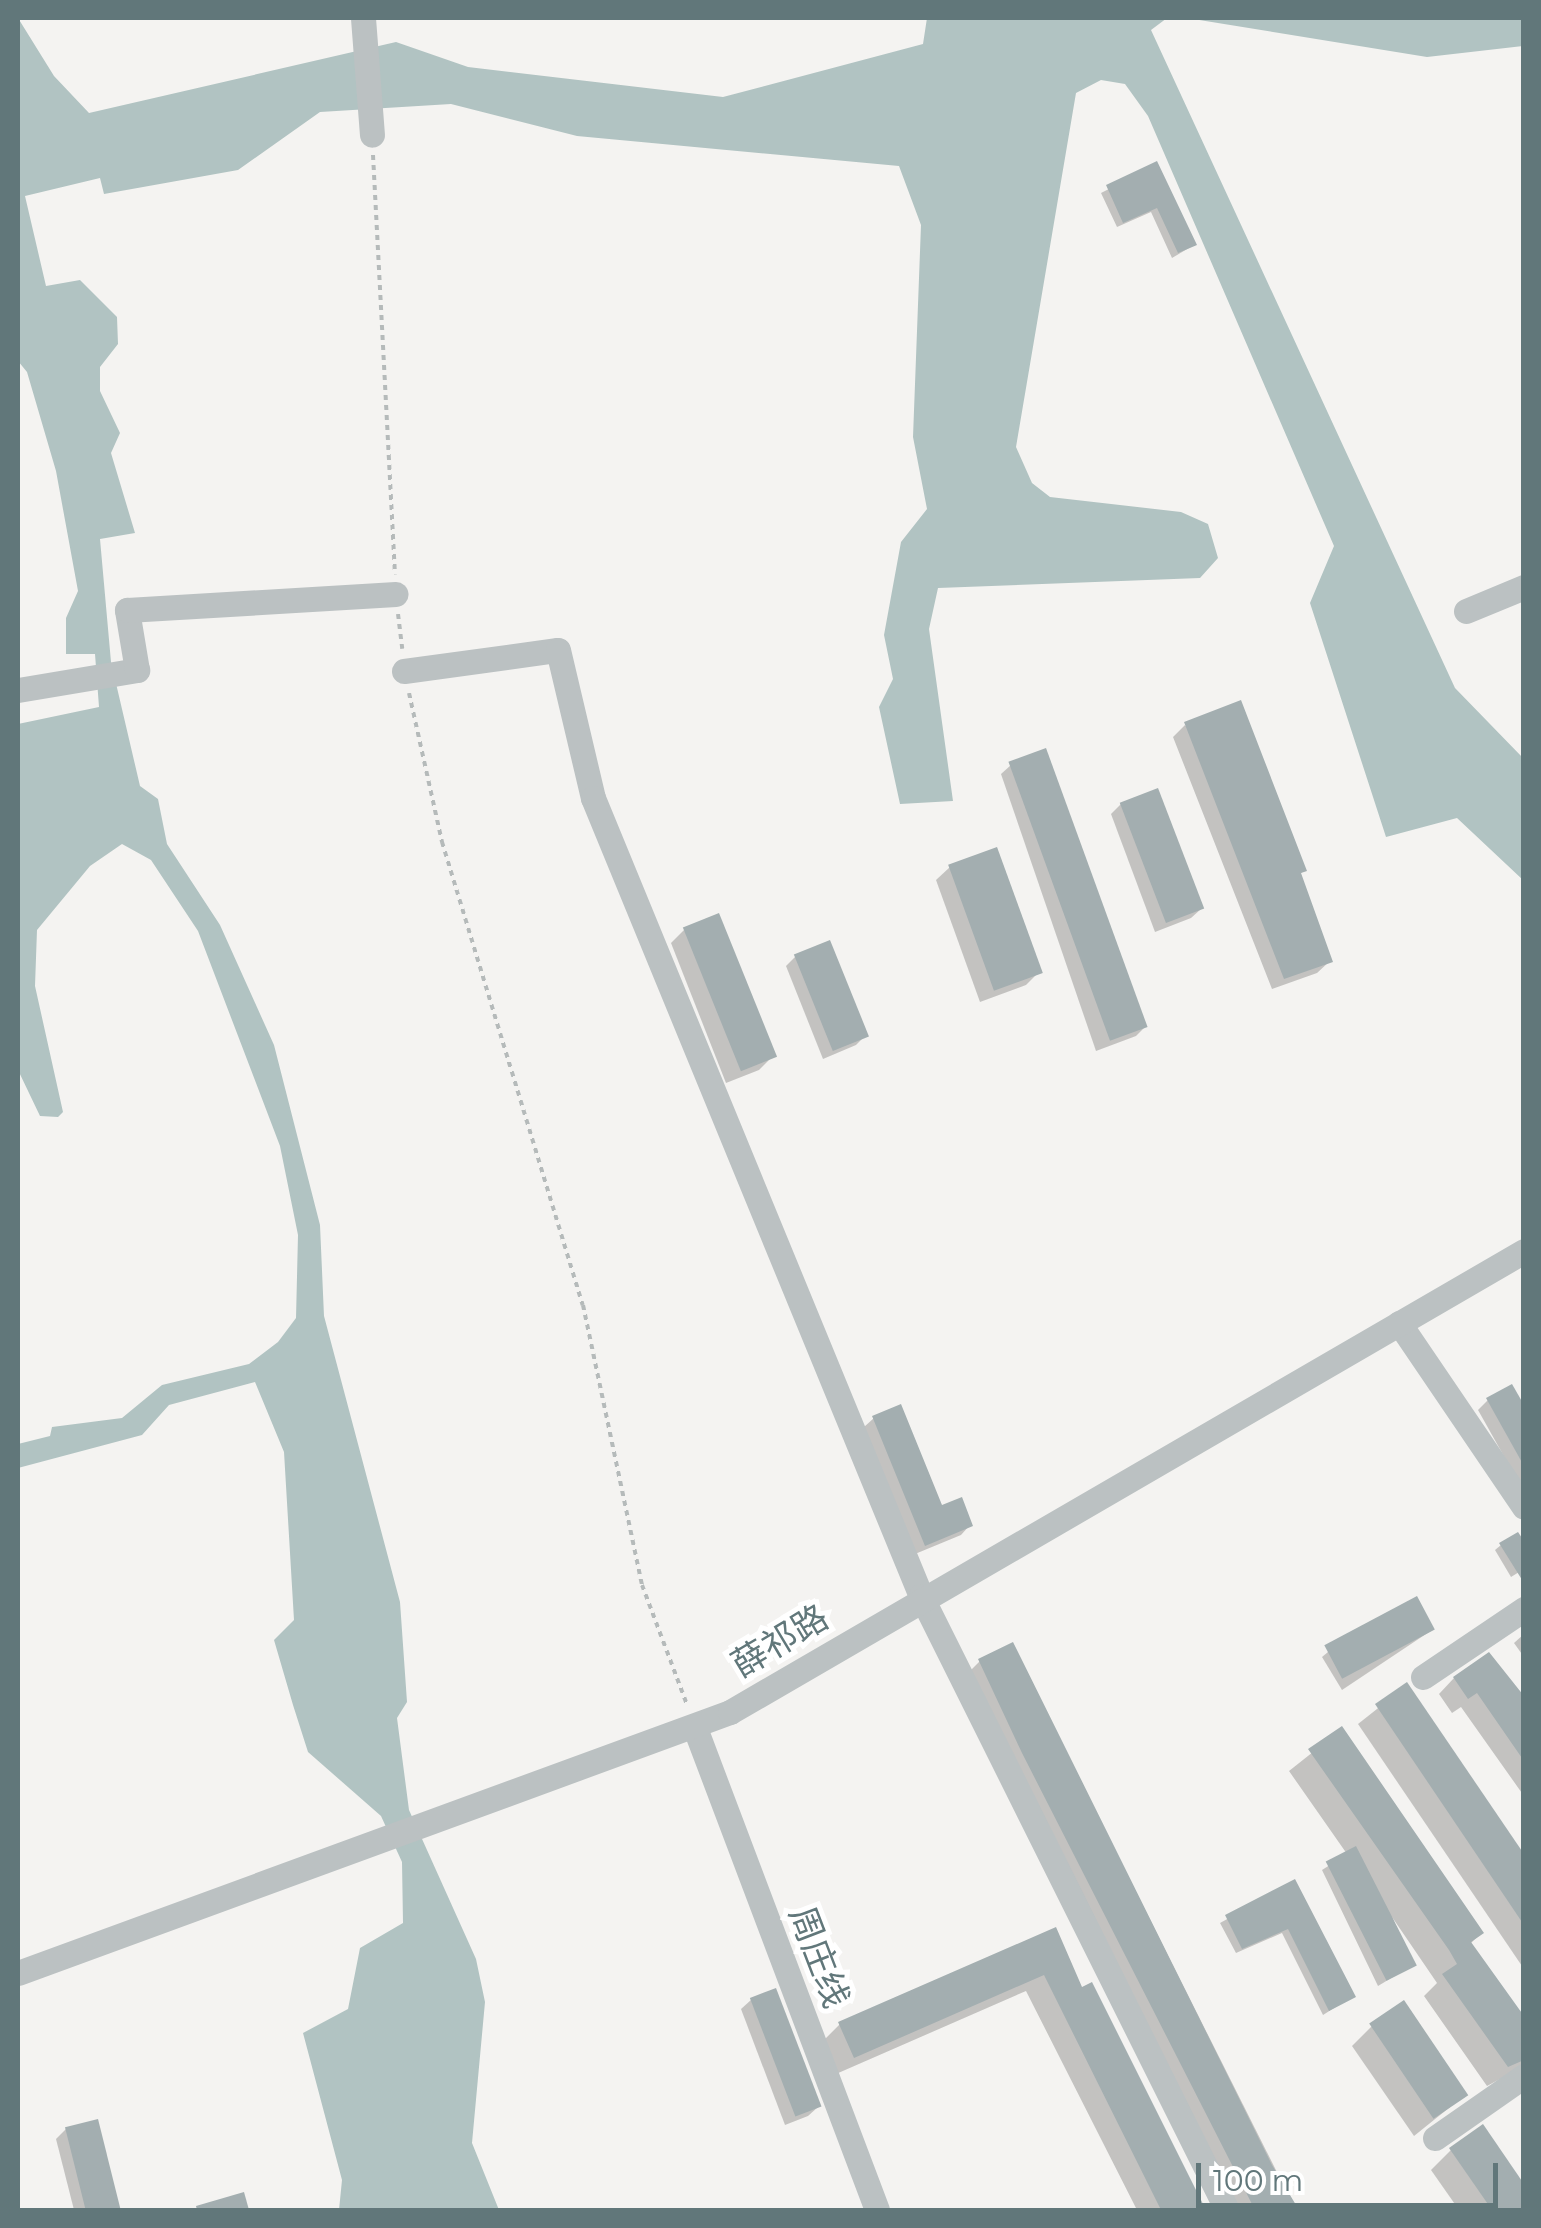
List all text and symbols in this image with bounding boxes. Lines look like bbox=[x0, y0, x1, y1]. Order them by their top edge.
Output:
street label: 薛祁路 bbox=[724, 1596, 836, 1686]
street label: 周庄线 bbox=[781, 1900, 857, 2014]
scale bar bbox=[1201, 2143, 1504, 2205]
text: 100 m bbox=[1213, 2162, 1303, 2199]

